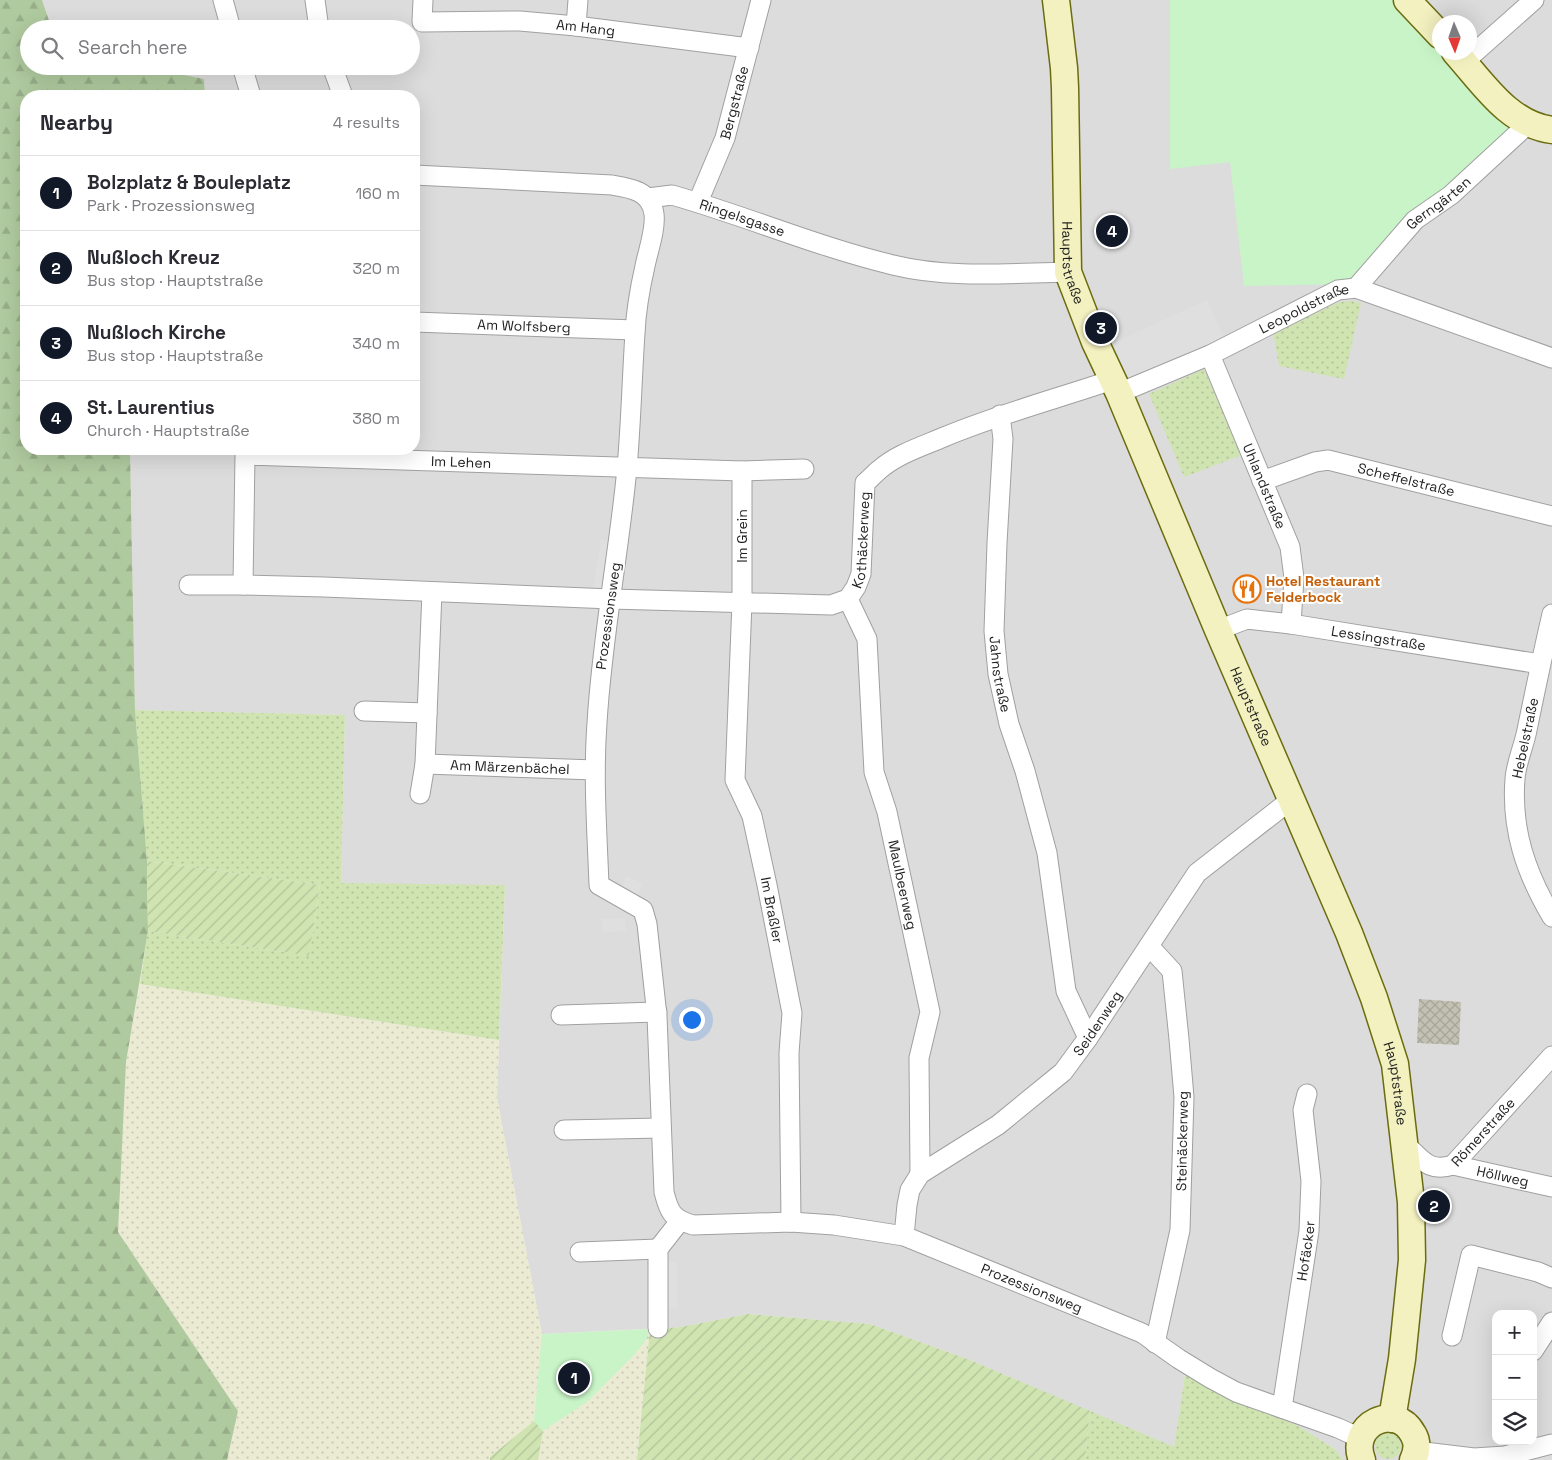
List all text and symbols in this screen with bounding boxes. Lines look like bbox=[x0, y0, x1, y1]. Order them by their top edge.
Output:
street label: Am Hang bbox=[555, 15, 616, 40]
north arrow bbox=[1432, 15, 1477, 60]
search box bbox=[20, 20, 420, 75]
icon: search bbox=[38, 34, 66, 62]
text: Search here bbox=[78, 35, 188, 60]
street label: Bergstraße bbox=[716, 64, 752, 141]
text: Nearby bbox=[40, 109, 113, 136]
text: 4 results bbox=[333, 112, 400, 133]
text: Bolzplatz & Bouleplatz bbox=[87, 170, 291, 195]
street label: Gerngärten bbox=[1402, 172, 1474, 233]
text: 1 bbox=[52, 183, 60, 204]
text: 160 m bbox=[355, 183, 400, 204]
text: Park · Prozessionsweg bbox=[87, 195, 255, 216]
street label: Ringelsgasse bbox=[697, 195, 787, 240]
pin: 4 bbox=[1096, 212, 1128, 250]
street label: Hauptstraße bbox=[1058, 221, 1089, 307]
text: Nußloch Kreuz bbox=[87, 245, 220, 270]
text: 2 bbox=[51, 258, 61, 279]
text: 320 m bbox=[353, 258, 400, 279]
text: Bus stop · Hauptstraße bbox=[87, 270, 263, 291]
street label: Leopoldstraße bbox=[1256, 280, 1350, 338]
pin: 3 bbox=[1085, 309, 1117, 347]
street label: Am Wolfsberg bbox=[477, 315, 571, 337]
text: Nußloch Kirche bbox=[87, 320, 226, 345]
text: 3 bbox=[51, 333, 61, 354]
text: 340 m bbox=[352, 333, 400, 354]
text: Bus stop · Hauptstraße bbox=[87, 345, 263, 366]
text: St. Laurentius bbox=[87, 395, 215, 420]
text: 4 bbox=[51, 408, 61, 429]
text: 380 m bbox=[352, 408, 400, 429]
text: Church · Hauptstraße bbox=[87, 420, 250, 441]
street label: Uhlandstraße bbox=[1239, 441, 1290, 532]
street label: Im Lehen bbox=[431, 452, 491, 472]
street label: Scheffelstraße bbox=[1356, 459, 1457, 500]
street label: Kothäckerweg bbox=[847, 491, 874, 591]
street label: Im Grein bbox=[733, 509, 751, 563]
street label: Prozessionsweg bbox=[592, 561, 624, 671]
place label: Hotel Restaurant Felderbock bbox=[1266, 572, 1380, 606]
restaurant icon: Hotel Restaurant Felderbock bbox=[1232, 574, 1262, 604]
street label: Lessingstraße bbox=[1330, 622, 1427, 655]
street label: Jahnstraße bbox=[986, 635, 1015, 714]
street label: Hauptstraße bbox=[1226, 664, 1276, 749]
street label: Hebelstraße bbox=[1508, 696, 1542, 780]
street label: Am Märzenbächel bbox=[450, 756, 570, 778]
street label: Maulbeerweg bbox=[884, 838, 921, 931]
street label: Im Braßler bbox=[757, 875, 787, 945]
street label: Seidenweg bbox=[1069, 987, 1126, 1059]
your location bbox=[679, 1007, 705, 1033]
street label: Hauptstraße bbox=[1379, 1039, 1411, 1126]
street label: Steinäckerweg bbox=[1172, 1091, 1192, 1191]
street label: Römerstraße bbox=[1447, 1094, 1519, 1170]
street label: Höllweg bbox=[1475, 1162, 1531, 1191]
pin: 2 bbox=[1418, 1187, 1450, 1225]
street label: Hofäcker bbox=[1293, 1220, 1318, 1282]
street label: Prozessionsweg bbox=[978, 1259, 1085, 1317]
map controls bbox=[1492, 1310, 1537, 1445]
button: + bbox=[1492, 1310, 1537, 1355]
button: − bbox=[1492, 1355, 1537, 1400]
pin: 1 bbox=[558, 1359, 590, 1397]
button: layers bbox=[1492, 1400, 1537, 1445]

